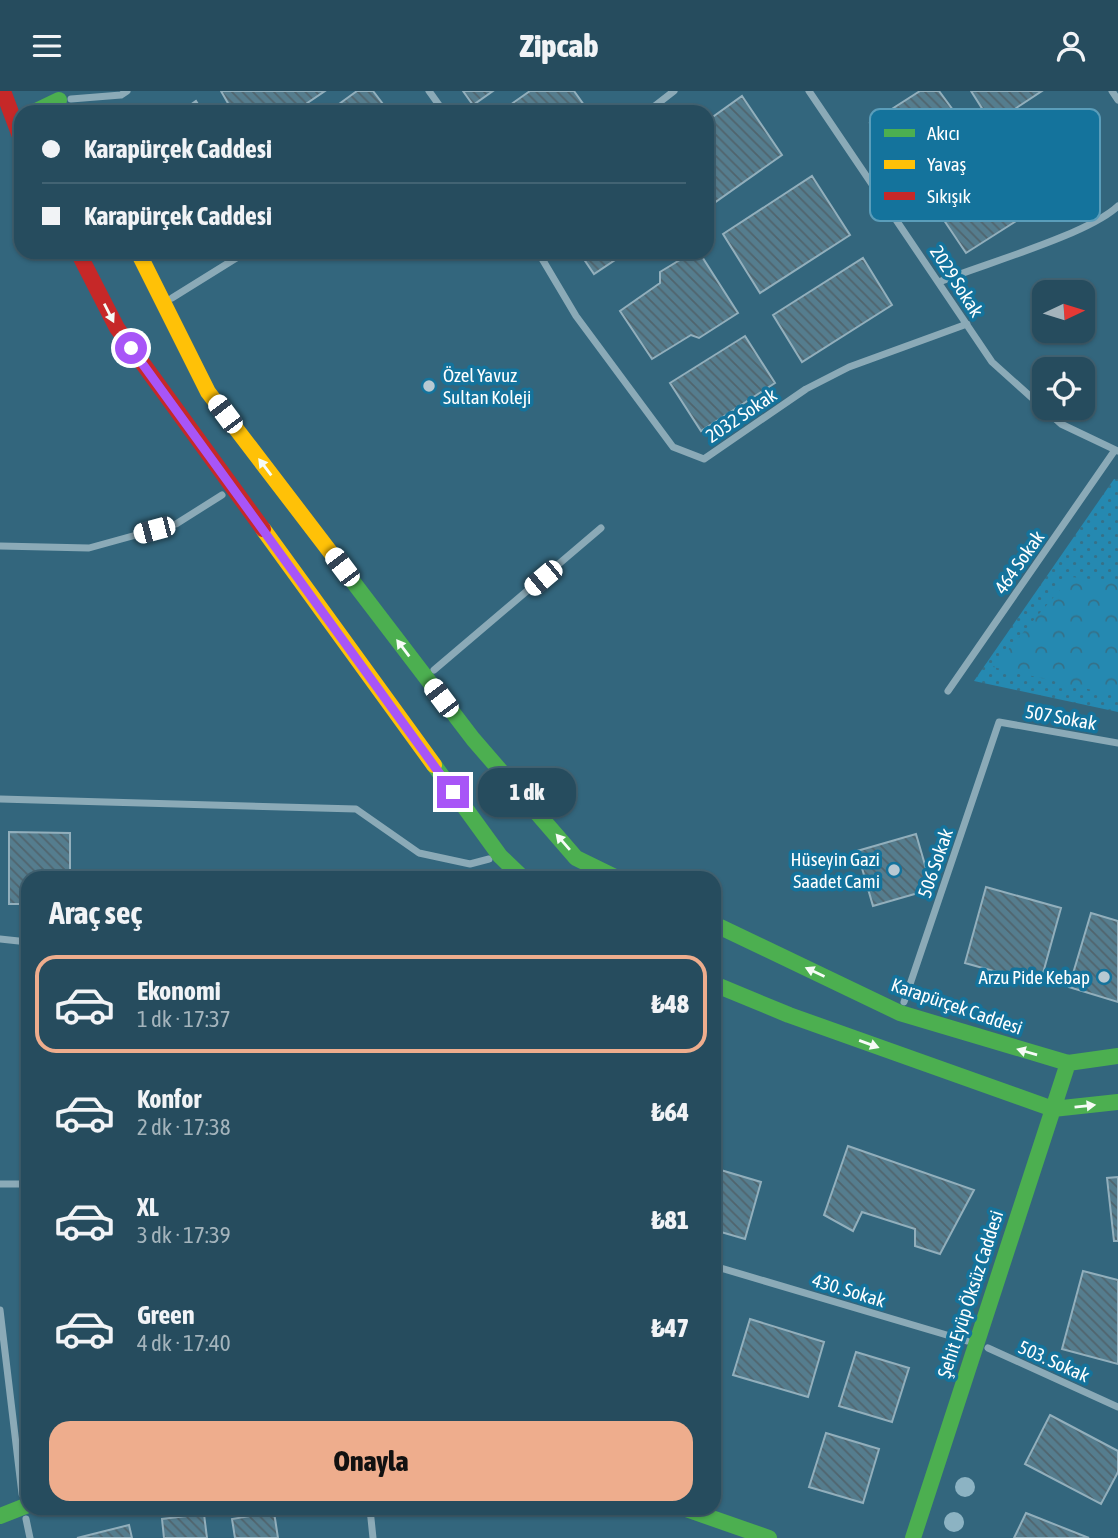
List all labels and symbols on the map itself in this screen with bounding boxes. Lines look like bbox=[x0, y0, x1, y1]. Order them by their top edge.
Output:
legend bbox=[870, 109, 1100, 221]
text: Akıcı bbox=[927, 122, 960, 144]
text: Yavaş bbox=[927, 153, 967, 175]
text: Sıkışık bbox=[927, 185, 972, 207]
street label: 2029 Sokak bbox=[926, 241, 989, 321]
north arrow bbox=[1032, 280, 1096, 343]
one-way arrow bbox=[104, 303, 115, 323]
route start bbox=[115, 332, 147, 364]
place label: Özel Yavuz Sultan Koleji bbox=[443, 364, 531, 408]
marker: Özel Yavuz Sultan Koleji bbox=[421, 378, 437, 394]
street label: 2032 Sokak bbox=[701, 383, 781, 447]
car bbox=[204, 391, 247, 437]
one-way arrow bbox=[258, 458, 273, 476]
car bbox=[131, 514, 178, 546]
street label: 464 Sokak bbox=[989, 526, 1049, 598]
car bbox=[321, 544, 364, 590]
car bbox=[521, 556, 566, 600]
one-way arrow bbox=[396, 638, 410, 657]
car bbox=[420, 675, 463, 721]
street label: 507 Sokak bbox=[1024, 700, 1099, 734]
callout: 1 dk bbox=[477, 767, 576, 817]
route end bbox=[437, 776, 469, 808]
street label: 506 Sokak bbox=[913, 825, 957, 901]
one-way arrow bbox=[556, 834, 571, 851]
place label: Hüseyin Gazi Saadet Cami bbox=[791, 848, 880, 892]
marker: Hüseyin Gazi Saadet Cami bbox=[886, 862, 902, 878]
one-way arrow bbox=[805, 966, 825, 978]
place label: Arzu Pide Kebap bbox=[979, 966, 1090, 988]
marker: Arzu Pide Kebap bbox=[1096, 969, 1112, 985]
street label: Karapürçek Caddesi bbox=[888, 973, 1026, 1039]
one-way arrow bbox=[858, 1039, 879, 1050]
one-way arrow bbox=[1016, 1046, 1038, 1057]
one-way arrow bbox=[1074, 1100, 1096, 1111]
street label: Şehit Eyüp Öksüz Caddesi bbox=[933, 1207, 1007, 1381]
street label: 430. Sokak bbox=[810, 1268, 889, 1312]
street label: 503. Sokak bbox=[1015, 1336, 1093, 1387]

